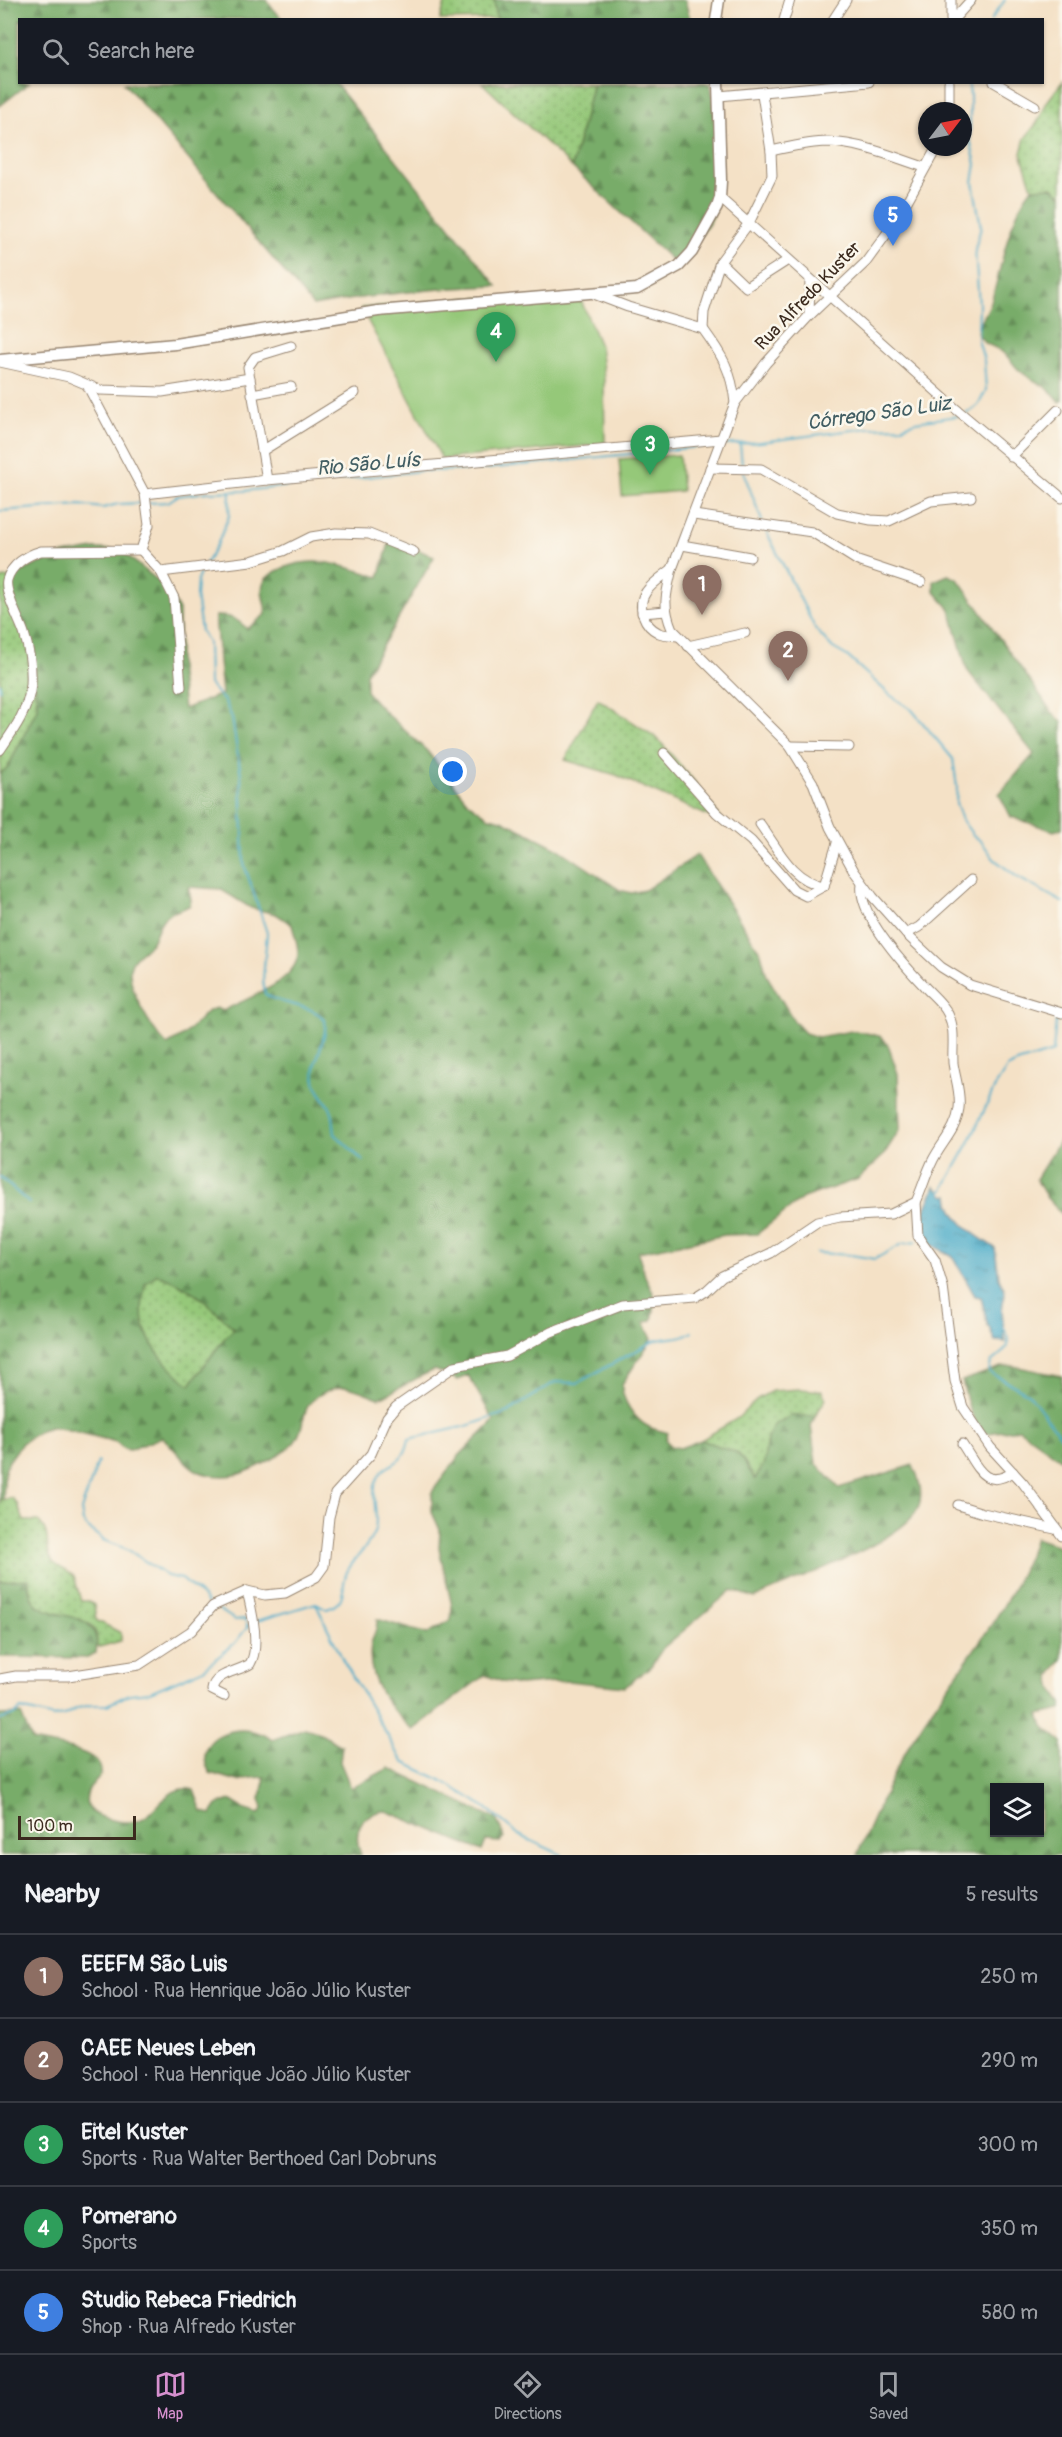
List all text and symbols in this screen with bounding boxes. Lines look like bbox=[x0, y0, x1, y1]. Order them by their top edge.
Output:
search box bbox=[18, 18, 1044, 84]
icon: search bbox=[39, 35, 72, 68]
text: Search here bbox=[87, 37, 194, 65]
north arrow bbox=[918, 102, 972, 156]
pin: 5 bbox=[874, 196, 912, 246]
street label: Rua Alfredo Kuster bbox=[750, 236, 866, 355]
pin: 4 bbox=[476, 312, 516, 362]
water label: Córrego São Luiz bbox=[806, 390, 955, 435]
pin: 3 bbox=[630, 426, 670, 475]
water label: Rio São Luís bbox=[316, 447, 423, 481]
pin: 1 bbox=[682, 566, 722, 615]
pin: 2 bbox=[768, 632, 808, 681]
your location bbox=[438, 757, 467, 786]
map controls bbox=[990, 1783, 1044, 1837]
button: layers bbox=[990, 1783, 1044, 1837]
scale bar bbox=[18, 1813, 136, 1840]
text: 100 m bbox=[27, 1816, 73, 1836]
text: Nearby bbox=[24, 1878, 100, 1910]
text: 5 results bbox=[966, 1882, 1038, 1907]
text: EEEFM São Luis bbox=[81, 1950, 227, 1978]
text: 1 bbox=[40, 1964, 47, 1989]
text: 250 m bbox=[980, 1964, 1038, 1989]
text: School · Rua Henrique João Júlio Kuster bbox=[81, 1978, 411, 2003]
text: CAEE Neues Leben bbox=[81, 2034, 256, 2062]
text: 2 bbox=[38, 2048, 49, 2073]
text: 290 m bbox=[981, 2048, 1038, 2073]
text: School · Rua Henrique João Júlio Kuster bbox=[81, 2062, 411, 2087]
text: Eitel Kuster bbox=[81, 2118, 188, 2146]
text: 3 bbox=[38, 2132, 49, 2157]
text: 300 m bbox=[977, 2132, 1038, 2157]
text: Sports · Rua Walter Berthoed Carl Dobruns bbox=[81, 2146, 436, 2171]
text: Pomerano bbox=[81, 2202, 177, 2230]
text: 4 bbox=[38, 2216, 49, 2241]
text: 350 m bbox=[980, 2216, 1038, 2241]
text: Sports bbox=[81, 2230, 137, 2255]
text: Studio Rebeca Friedrich bbox=[81, 2286, 296, 2314]
text: 5 bbox=[38, 2300, 49, 2325]
text: 580 m bbox=[981, 2300, 1038, 2325]
text: Shop · Rua Alfredo Kuster bbox=[81, 2314, 296, 2339]
tab: Map bbox=[154, 2368, 187, 2424]
tab: Directions bbox=[494, 2368, 562, 2424]
tab: Saved bbox=[869, 2368, 908, 2424]

